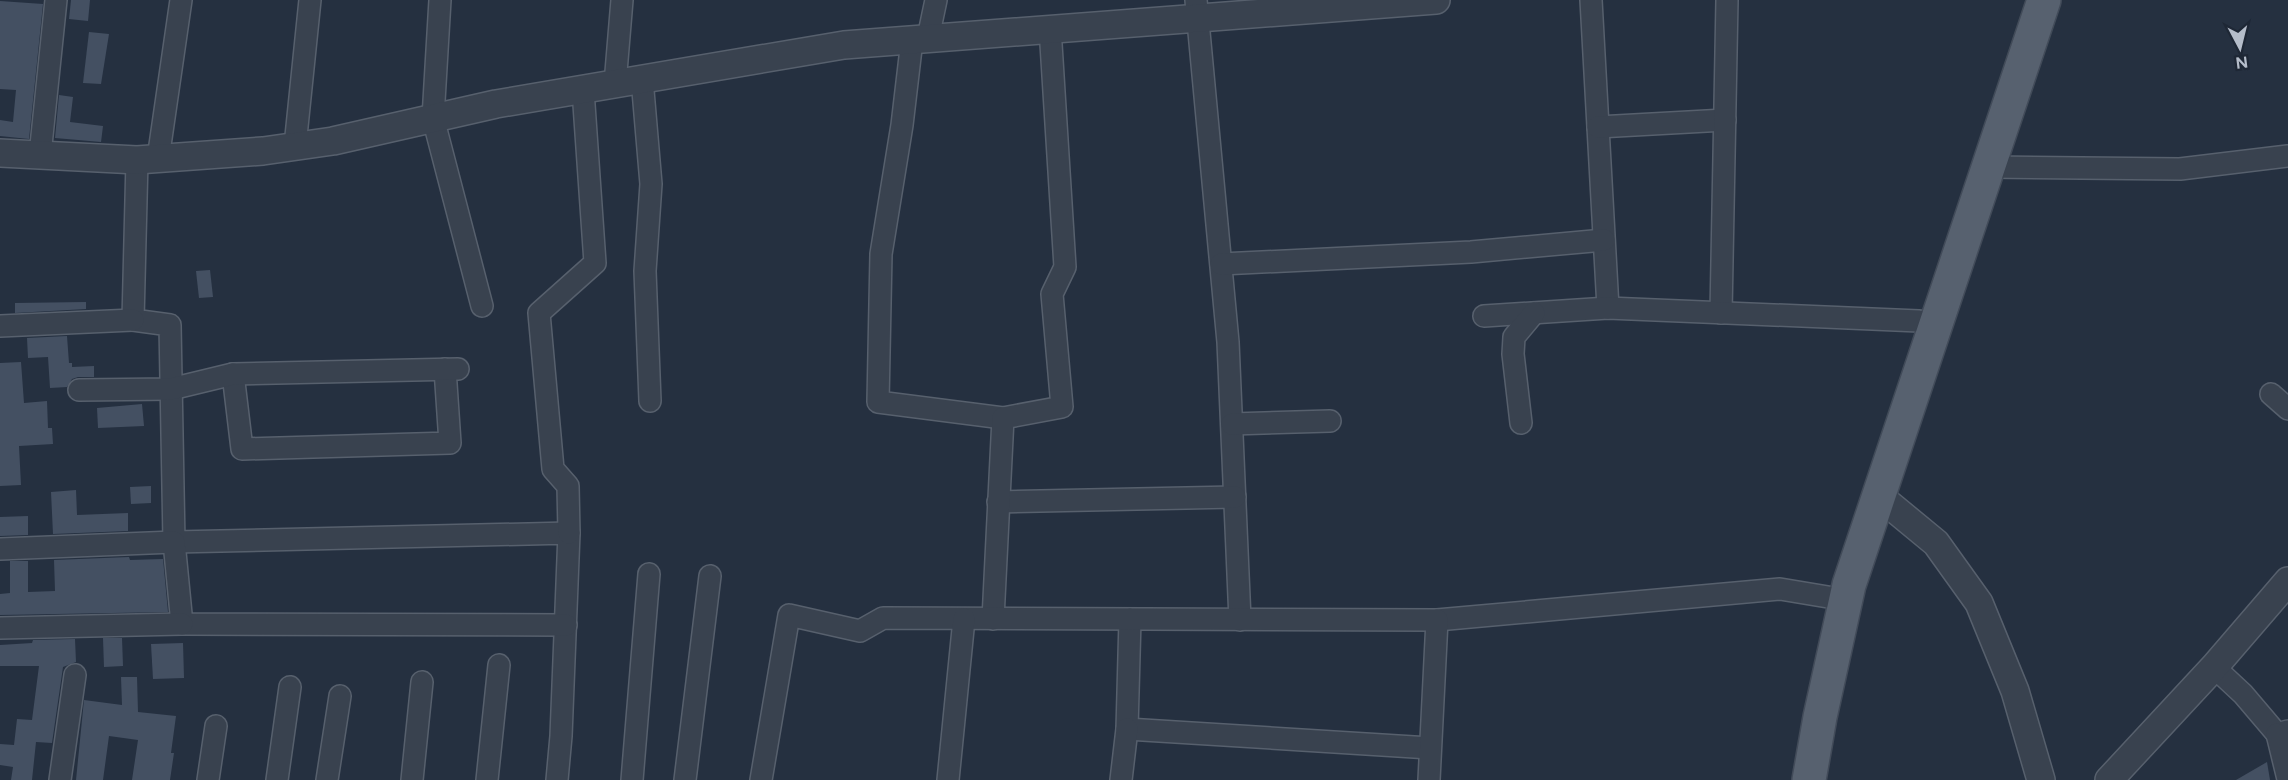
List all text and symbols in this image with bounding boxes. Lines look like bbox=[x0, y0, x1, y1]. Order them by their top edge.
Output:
north arrow bbox=[2210, 18, 2270, 78]
text: N bbox=[2234, 52, 2249, 73]

